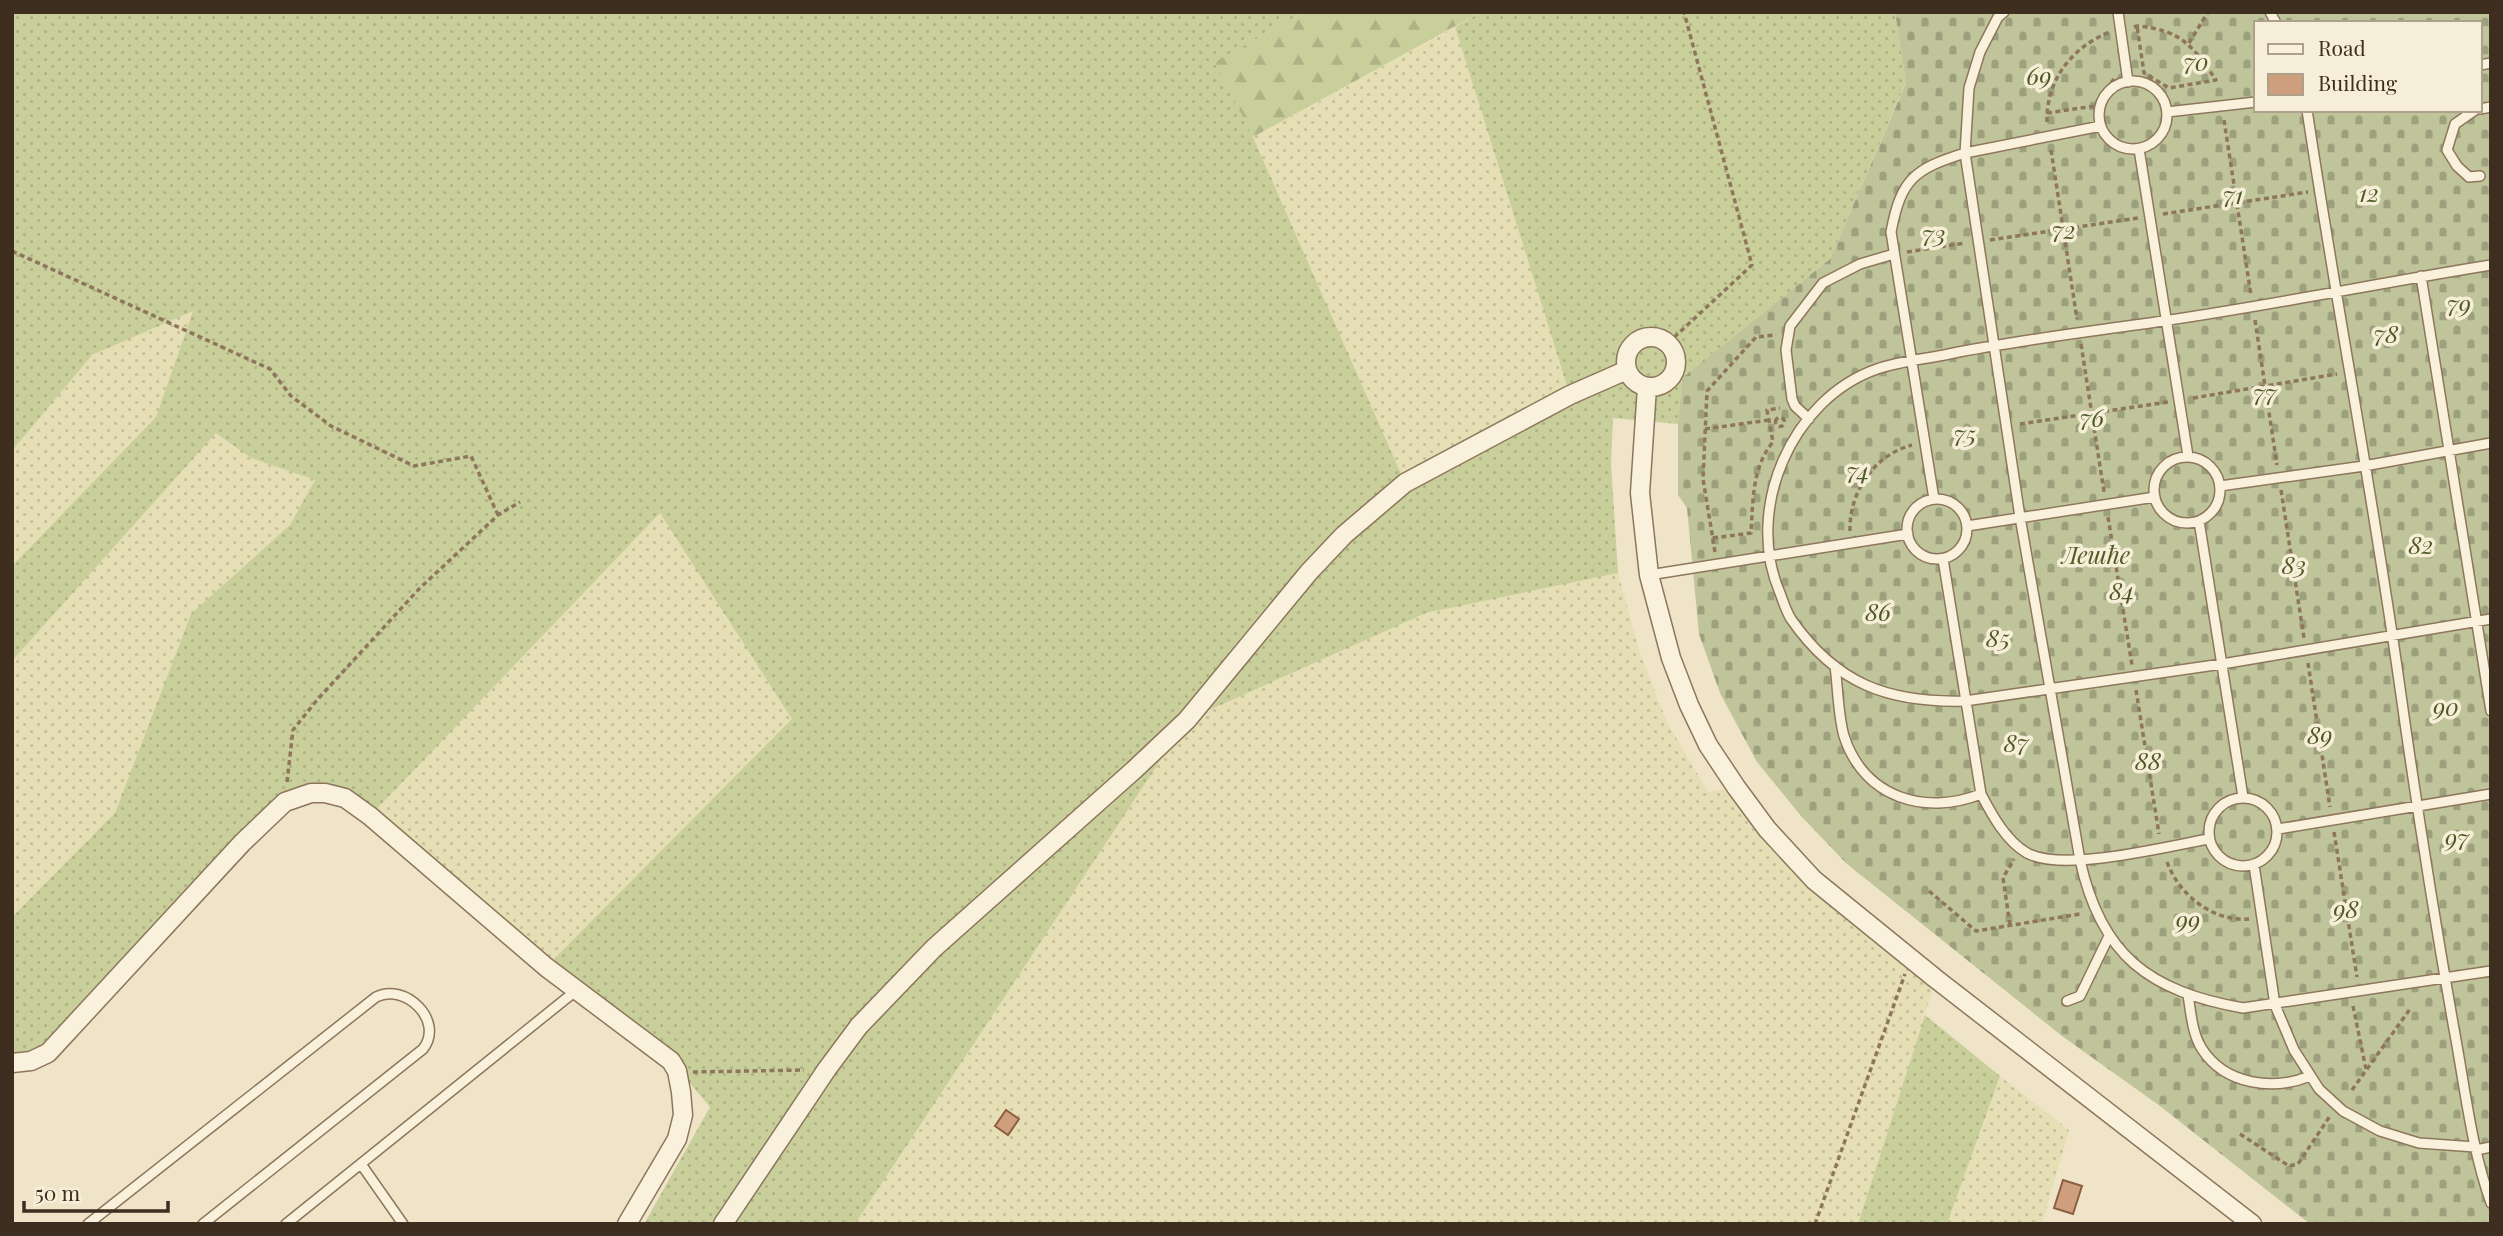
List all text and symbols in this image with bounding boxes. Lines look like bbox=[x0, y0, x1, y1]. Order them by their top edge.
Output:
legend bbox=[2254, 21, 2482, 112]
text: Road bbox=[2318, 33, 2366, 61]
park label: 70 bbox=[2183, 45, 2209, 77]
park label: 69 bbox=[2027, 59, 2051, 91]
text: Building bbox=[2318, 68, 2397, 96]
park label: 12 bbox=[2359, 176, 2379, 208]
park label: 71 bbox=[2223, 178, 2243, 210]
park label: 72 bbox=[2052, 213, 2076, 245]
park label: 73 bbox=[1922, 217, 1946, 249]
park label: 79 bbox=[2447, 287, 2471, 319]
park label: 78 bbox=[2374, 317, 2398, 349]
park label: 77 bbox=[2253, 376, 2278, 408]
park label: 76 bbox=[2080, 401, 2105, 433]
park label: 75 bbox=[1954, 417, 1976, 449]
park label: 74 bbox=[1846, 454, 1870, 486]
park label: 82 bbox=[2408, 528, 2434, 560]
park label: Лешће bbox=[2060, 538, 2130, 570]
park label: 83 bbox=[2282, 548, 2306, 580]
park label: 84 bbox=[2109, 574, 2135, 606]
park label: 86 bbox=[1865, 595, 1891, 627]
park label: 85 bbox=[1986, 621, 2010, 653]
park label: 90 bbox=[2432, 690, 2459, 722]
park label: 89 bbox=[2307, 718, 2333, 750]
park label: 87 bbox=[2004, 726, 2030, 758]
park label: 88 bbox=[2135, 744, 2161, 776]
park label: 97 bbox=[2444, 821, 2470, 853]
park label: 98 bbox=[2332, 892, 2359, 924]
park label: 99 bbox=[2175, 903, 2200, 935]
scale bar bbox=[24, 1170, 168, 1214]
text: 50 m bbox=[35, 1178, 81, 1206]

